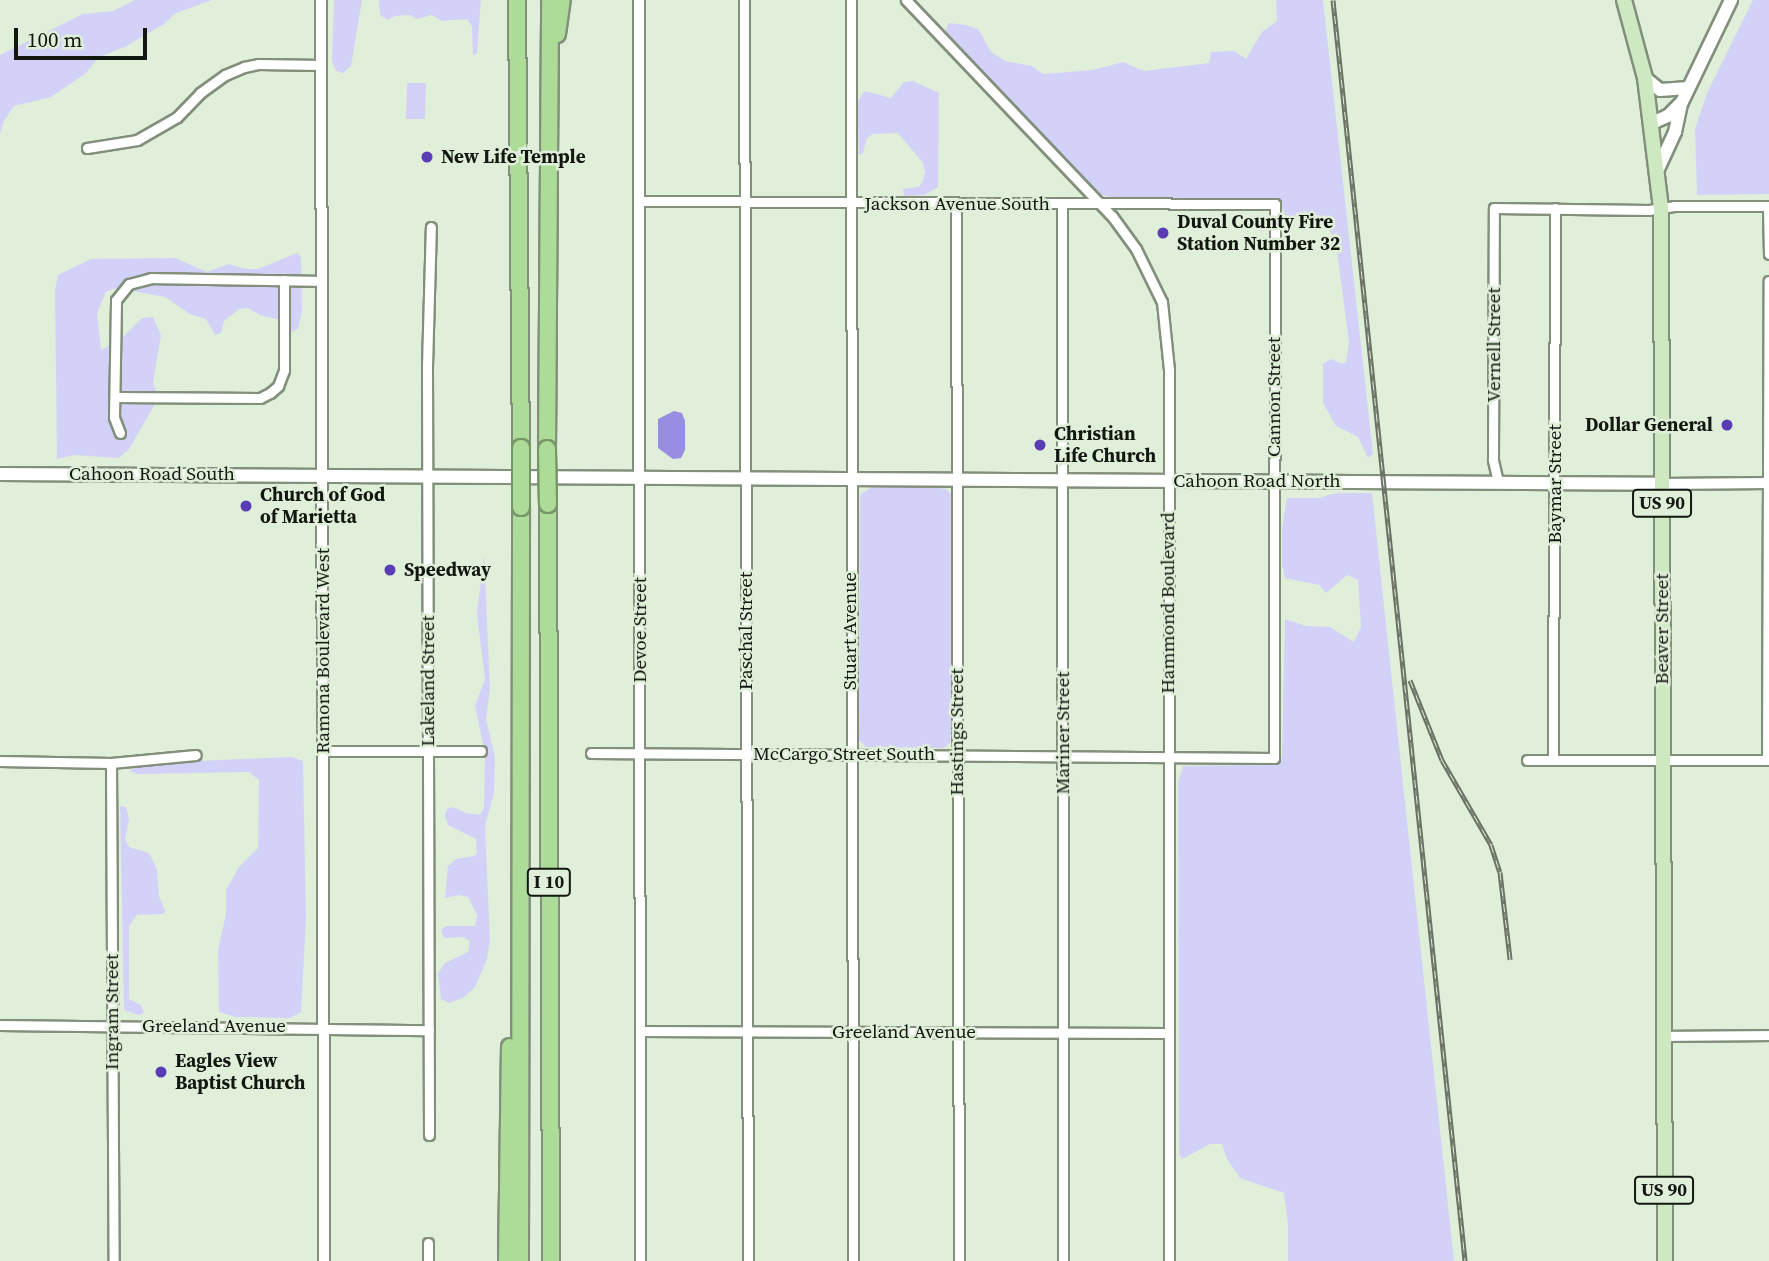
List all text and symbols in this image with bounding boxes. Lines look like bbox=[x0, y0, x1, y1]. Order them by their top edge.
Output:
scale bar bbox=[18, 14, 150, 58]
text: 100 m bbox=[27, 25, 82, 54]
place label: New Life Temple bbox=[441, 146, 586, 168]
marker: New Life Temple bbox=[419, 149, 435, 165]
street label: Jackson Avenue South bbox=[864, 193, 1050, 215]
place label: Duval County Fire Station Number 32 bbox=[1177, 211, 1340, 255]
marker: Duval County Fire Station Number 32 bbox=[1155, 225, 1171, 241]
street label: Vernell Street bbox=[1483, 287, 1505, 403]
street label: Cannon Street bbox=[1263, 337, 1285, 457]
place label: Dollar General bbox=[1585, 414, 1713, 436]
marker: Dollar General bbox=[1719, 417, 1735, 433]
place label: Christian Life Church bbox=[1054, 423, 1156, 467]
street label: Baymar Street bbox=[1544, 424, 1566, 544]
marker: Christian Life Church bbox=[1032, 437, 1048, 453]
street label: Cahoon Road South bbox=[69, 463, 235, 485]
street label: Cahoon Road North bbox=[1173, 470, 1341, 492]
place label: Church of God of Marietta bbox=[260, 484, 385, 528]
road number: US 90 bbox=[1630, 489, 1694, 518]
marker: Church of God of Marietta bbox=[238, 498, 254, 514]
street label: Hammond Boulevard bbox=[1157, 512, 1179, 694]
street label: Ramona Boulevard West bbox=[312, 548, 334, 754]
place label: Speedway bbox=[404, 559, 491, 581]
marker: Speedway bbox=[382, 562, 398, 578]
street label: Paschal Street bbox=[735, 572, 757, 690]
street label: Stuart Avenue bbox=[839, 572, 861, 690]
street label: Beaver Street bbox=[1651, 573, 1673, 685]
street label: Devoe Street bbox=[629, 577, 651, 683]
street label: Lakeland Street bbox=[417, 615, 439, 747]
street label: Hastings Street bbox=[946, 668, 968, 796]
street label: Mariner Street bbox=[1052, 672, 1074, 794]
street label: McCargo Street South bbox=[753, 743, 935, 765]
road number: I 10 bbox=[526, 868, 572, 897]
street label: Ingram Street bbox=[101, 954, 123, 1070]
street label: Greeland Avenue bbox=[142, 1015, 286, 1037]
street label: Greeland Avenue bbox=[832, 1021, 976, 1043]
place label: Eagles View Baptist Church bbox=[175, 1050, 305, 1094]
marker: Eagles View Baptist Church bbox=[153, 1064, 169, 1080]
road number: US 90 bbox=[1632, 1176, 1696, 1204]

